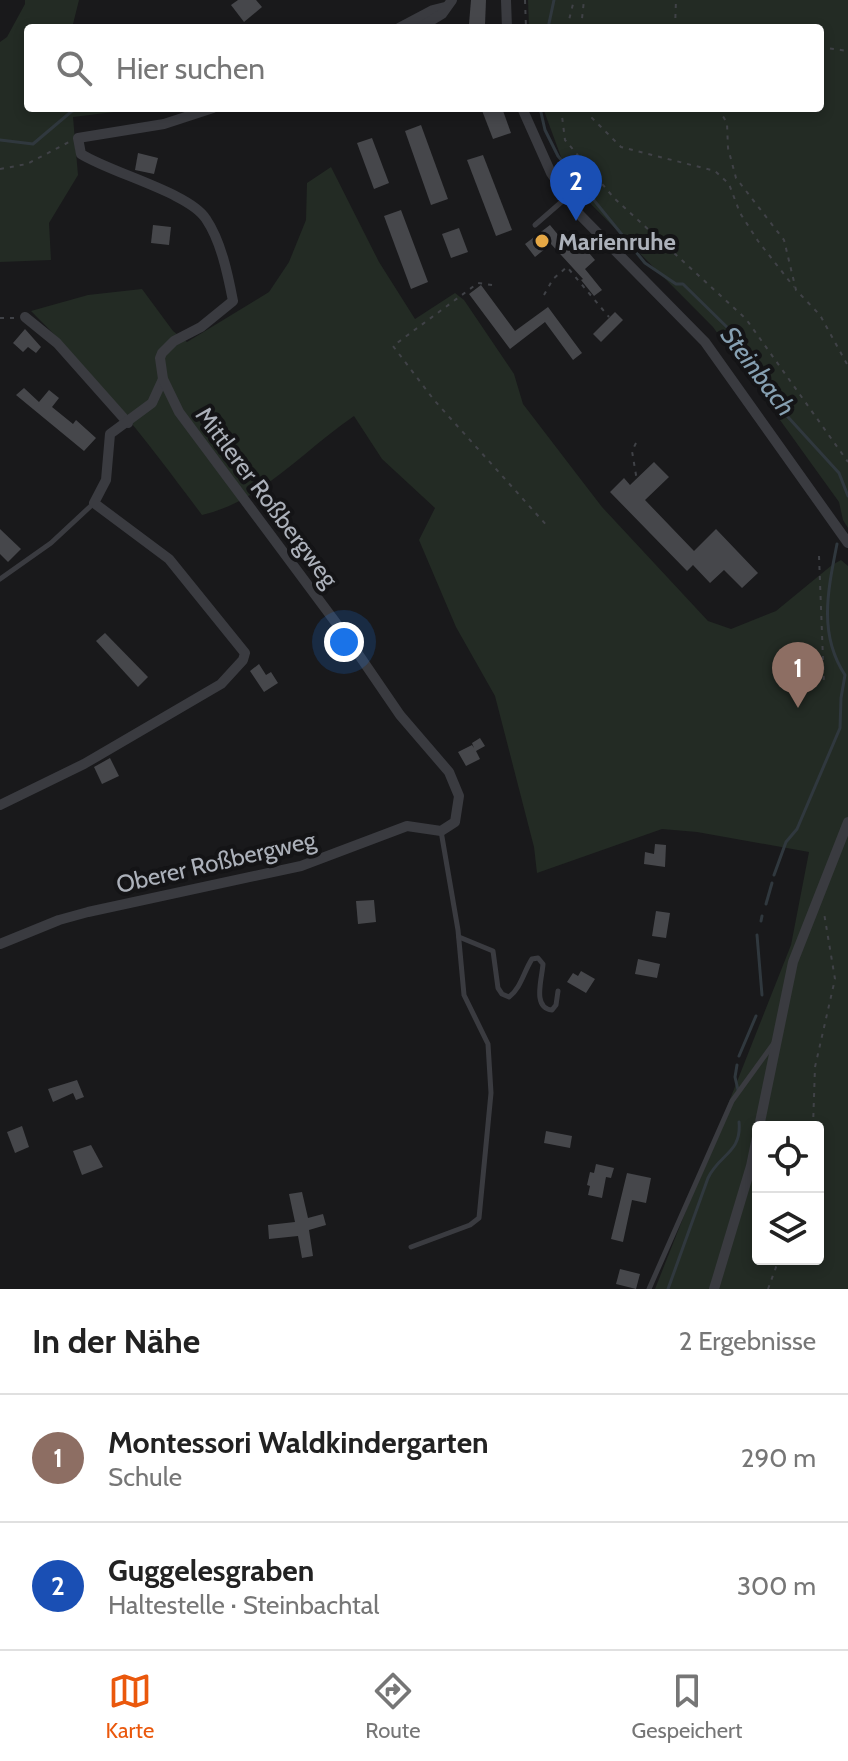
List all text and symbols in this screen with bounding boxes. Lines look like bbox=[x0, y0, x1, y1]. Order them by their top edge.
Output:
search box bbox=[24, 24, 824, 112]
icon: search bbox=[52, 46, 96, 90]
text: Hier suchen bbox=[116, 50, 265, 87]
pin: 2 bbox=[550, 155, 602, 221]
place label: Marienruhe bbox=[558, 227, 676, 256]
marker: Marienruhe bbox=[533, 232, 551, 250]
water label: Steinbach bbox=[714, 320, 802, 422]
street label: Mittlerer Roßbergweg bbox=[190, 401, 345, 594]
your location bbox=[324, 622, 364, 662]
pin: 1 bbox=[772, 642, 824, 708]
street label: Oberer Roßbergweg bbox=[113, 825, 320, 899]
map controls bbox=[752, 1121, 824, 1265]
button: locate bbox=[752, 1121, 824, 1193]
button: layers bbox=[752, 1193, 824, 1265]
text: In der Nähe bbox=[32, 1320, 200, 1362]
text: 2 Ergebnisse bbox=[679, 1325, 816, 1357]
text: Montessori Waldkindergarten bbox=[108, 1424, 489, 1461]
text: 1 bbox=[53, 1442, 63, 1474]
text: 290 m bbox=[741, 1442, 816, 1474]
text: Schule bbox=[108, 1461, 182, 1493]
text: Guggelesgraben bbox=[108, 1552, 314, 1589]
text: 2 bbox=[51, 1570, 65, 1602]
text: 300 m bbox=[737, 1570, 816, 1602]
text: Haltestelle · Steinbachtal bbox=[108, 1589, 379, 1621]
tab: Karte bbox=[106, 1669, 154, 1744]
tab: Route bbox=[365, 1669, 420, 1744]
tab: Gespeichert bbox=[632, 1669, 742, 1744]

